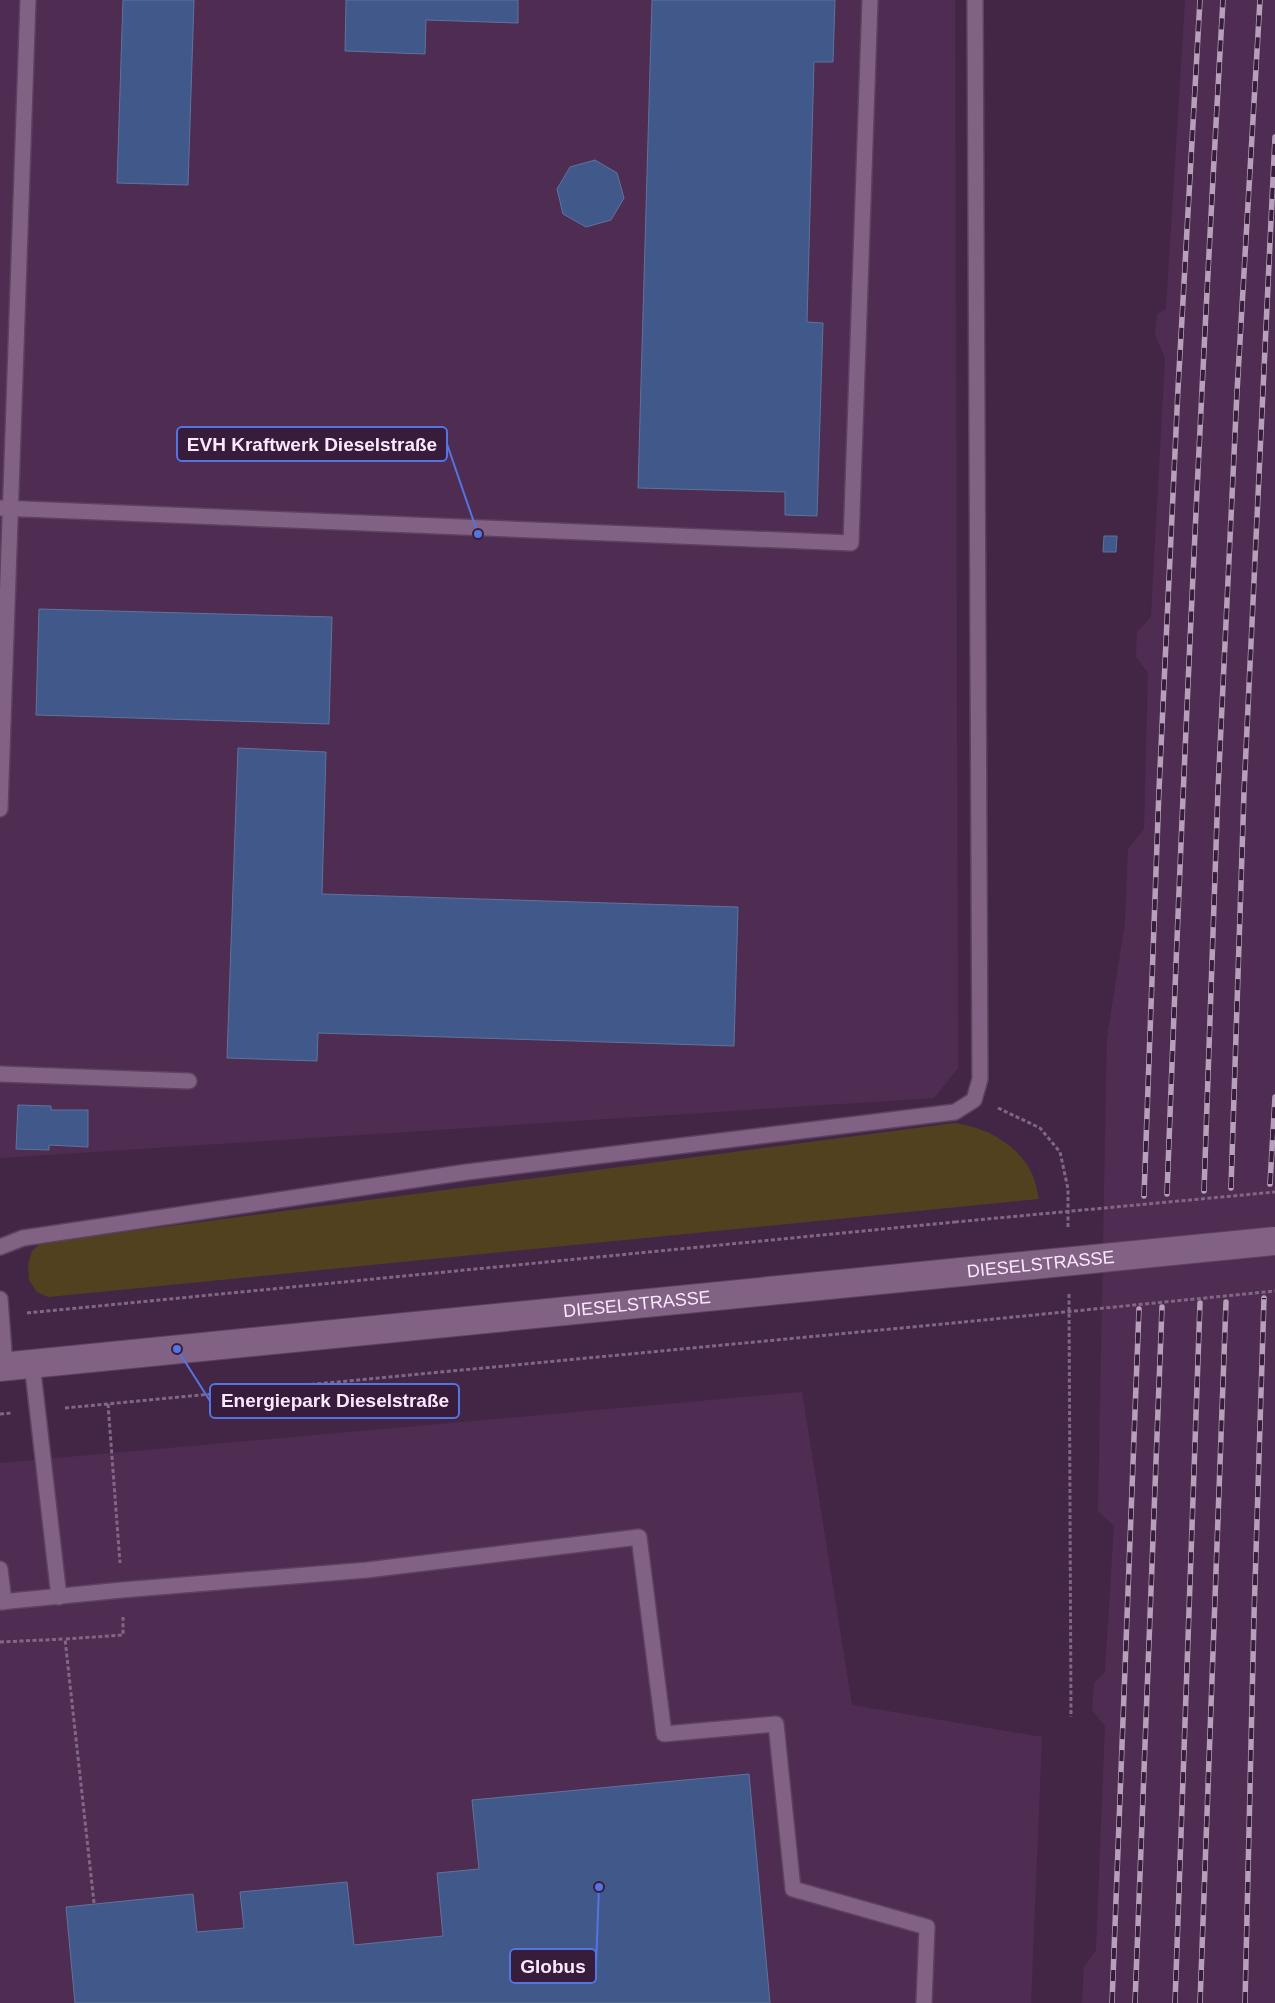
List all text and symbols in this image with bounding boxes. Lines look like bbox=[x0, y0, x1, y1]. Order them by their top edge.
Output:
callout: EVH Kraftwerk Dieselstraße bbox=[177, 427, 447, 461]
text: EVH Kraftwerk Dieselstraße bbox=[187, 434, 437, 455]
street label: DIESELSTRASSE bbox=[966, 1247, 1115, 1281]
street label: DIESELSTRASSE bbox=[562, 1287, 712, 1321]
callout: Energiepark Dieselstraße bbox=[210, 1384, 459, 1418]
text: Energiepark Dieselstraße bbox=[221, 1390, 449, 1411]
callout: Globus bbox=[510, 1949, 596, 1983]
text: Globus bbox=[520, 1956, 586, 1977]

